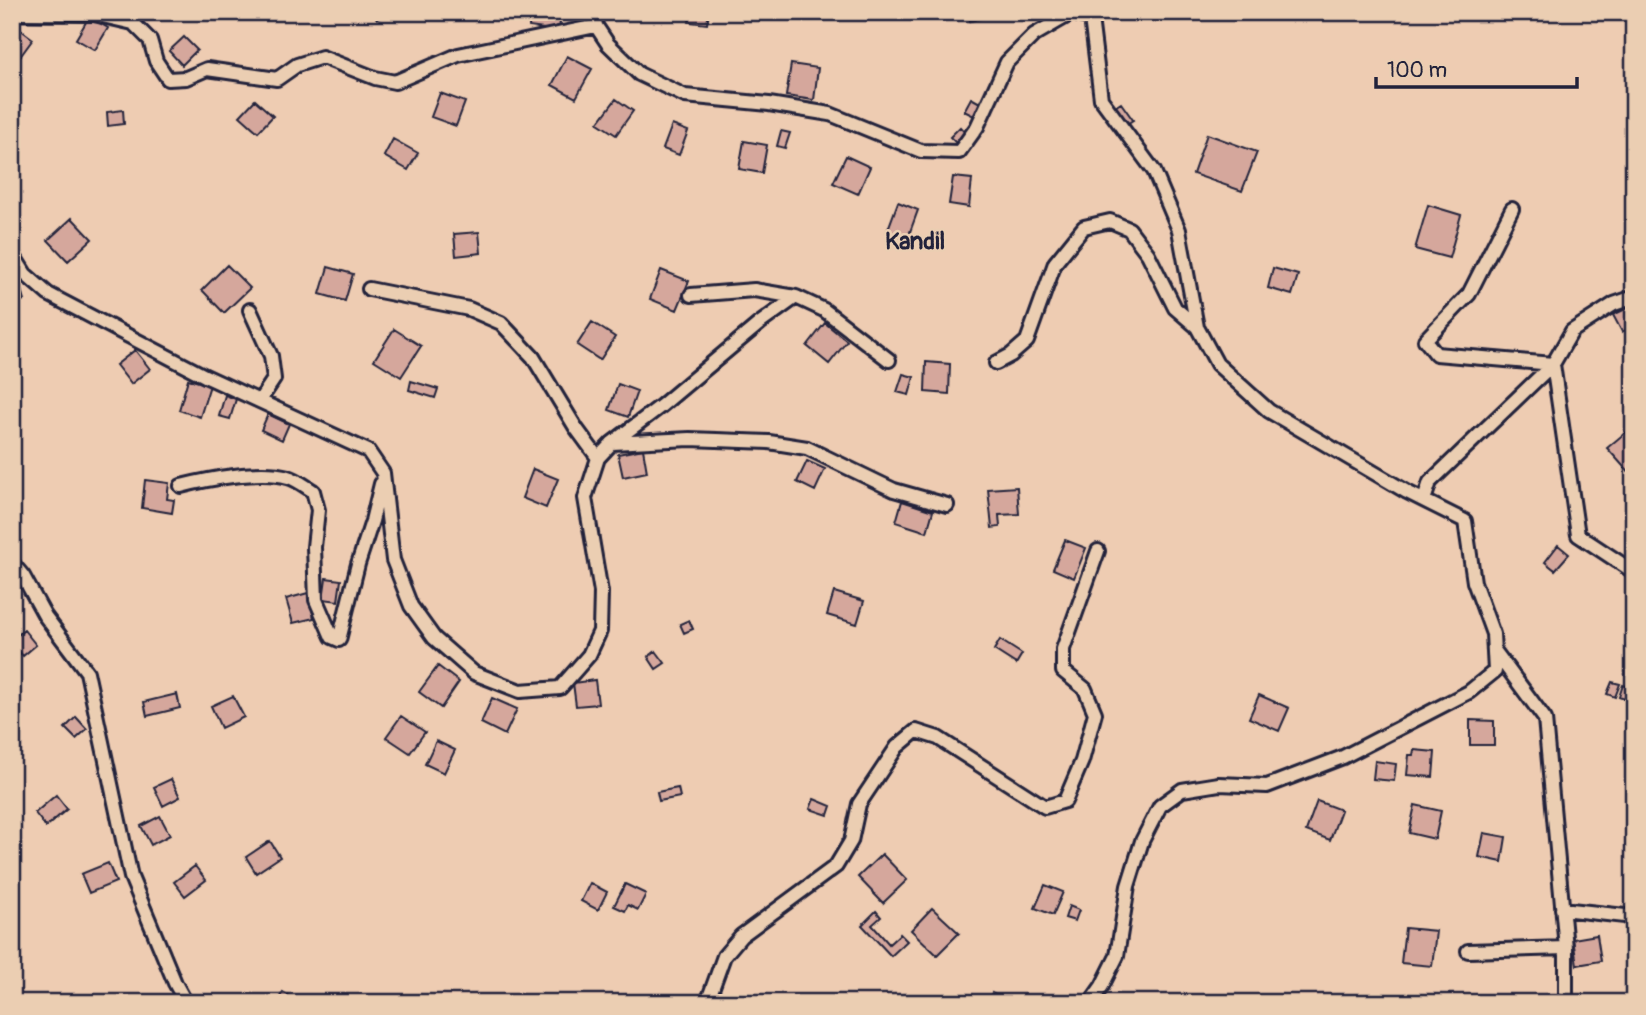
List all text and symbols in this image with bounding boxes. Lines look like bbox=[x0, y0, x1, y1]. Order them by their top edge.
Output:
scale bar bbox=[1376, 46, 1578, 90]
text: 100 m bbox=[1387, 57, 1447, 84]
district label: Kandil bbox=[885, 227, 945, 256]

